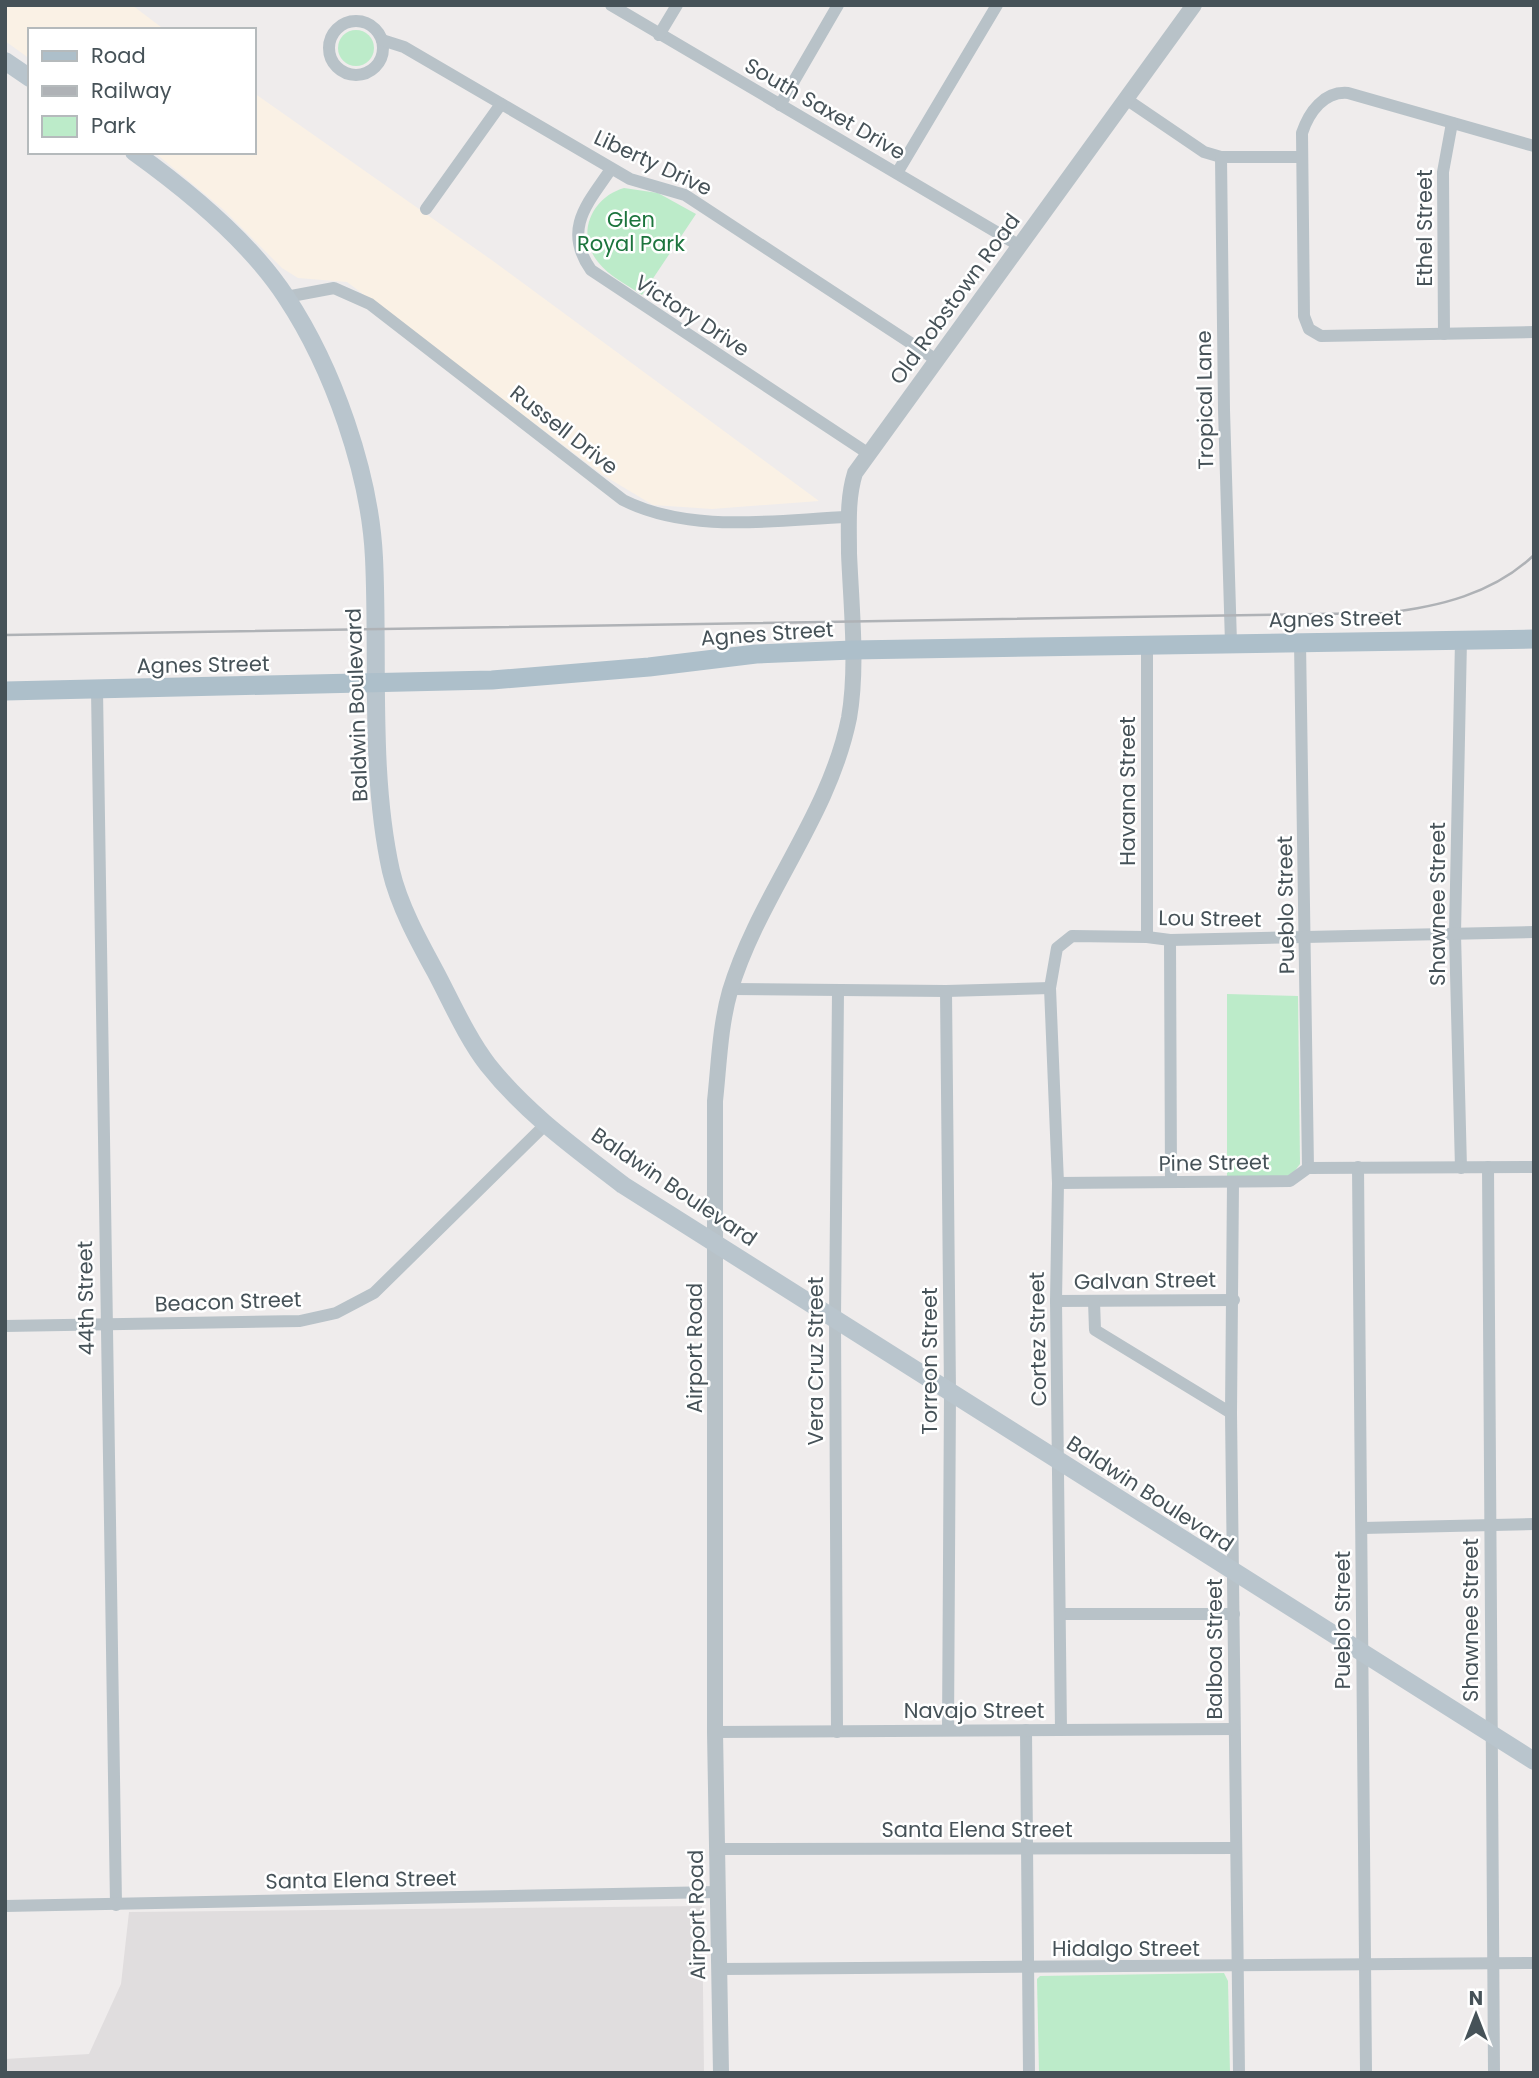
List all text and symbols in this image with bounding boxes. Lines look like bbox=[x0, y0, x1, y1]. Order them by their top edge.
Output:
legend bbox=[28, 28, 256, 154]
text: Road bbox=[91, 41, 146, 70]
street label: South Saxet Drive bbox=[739, 51, 911, 166]
text: Railway bbox=[91, 76, 172, 105]
text: Park bbox=[91, 111, 136, 140]
street label: Liberty Drive bbox=[590, 123, 717, 203]
street label: Ethel Street bbox=[1410, 169, 1439, 287]
park label: Glen Royal Park bbox=[577, 205, 685, 258]
street label: Old Robstown Road bbox=[883, 207, 1027, 390]
street label: Victory Drive bbox=[629, 268, 755, 363]
street label: Tropical Lane bbox=[1189, 330, 1220, 470]
street label: Russell Drive bbox=[504, 378, 624, 481]
street label: Agnes Street bbox=[1268, 603, 1402, 634]
street label: Baldwin Boulevard bbox=[339, 608, 374, 802]
street label: Agnes Street bbox=[700, 614, 834, 653]
street label: Agnes Street bbox=[136, 649, 270, 680]
street label: Havana Street bbox=[1113, 716, 1142, 866]
street label: Shawnee Street bbox=[1423, 822, 1452, 986]
street label: Pueblo Street bbox=[1270, 836, 1301, 975]
street label: Lou Street bbox=[1158, 903, 1262, 934]
street label: Baldwin Boulevard bbox=[586, 1120, 763, 1253]
street label: Pine Street bbox=[1158, 1147, 1270, 1178]
street label: 44th Street bbox=[70, 1240, 101, 1356]
street label: Galvan Street bbox=[1074, 1265, 1216, 1296]
street label: Cortez Street bbox=[1022, 1271, 1053, 1407]
street label: Vera Cruz Street bbox=[801, 1277, 830, 1446]
street label: Airport Road bbox=[680, 1283, 709, 1413]
street label: Beacon Street bbox=[154, 1284, 302, 1319]
street label: Torreon Street bbox=[915, 1287, 944, 1435]
street label: Baldwin Boulevard bbox=[1061, 1429, 1239, 1559]
street label: Shawnee Street bbox=[1456, 1538, 1485, 1702]
street label: Pueblo Street bbox=[1328, 1551, 1357, 1689]
street label: Balboa Street bbox=[1200, 1578, 1229, 1720]
street label: Navajo Street bbox=[904, 1696, 1044, 1725]
street label: Santa Elena Street bbox=[881, 1815, 1073, 1844]
street label: Airport Road bbox=[681, 1850, 712, 1980]
street label: Santa Elena Street bbox=[265, 1863, 457, 1896]
street label: Hidalgo Street bbox=[1052, 1934, 1200, 1963]
north arrow bbox=[1441, 1980, 1511, 2050]
text: N bbox=[1469, 1985, 1483, 2012]

